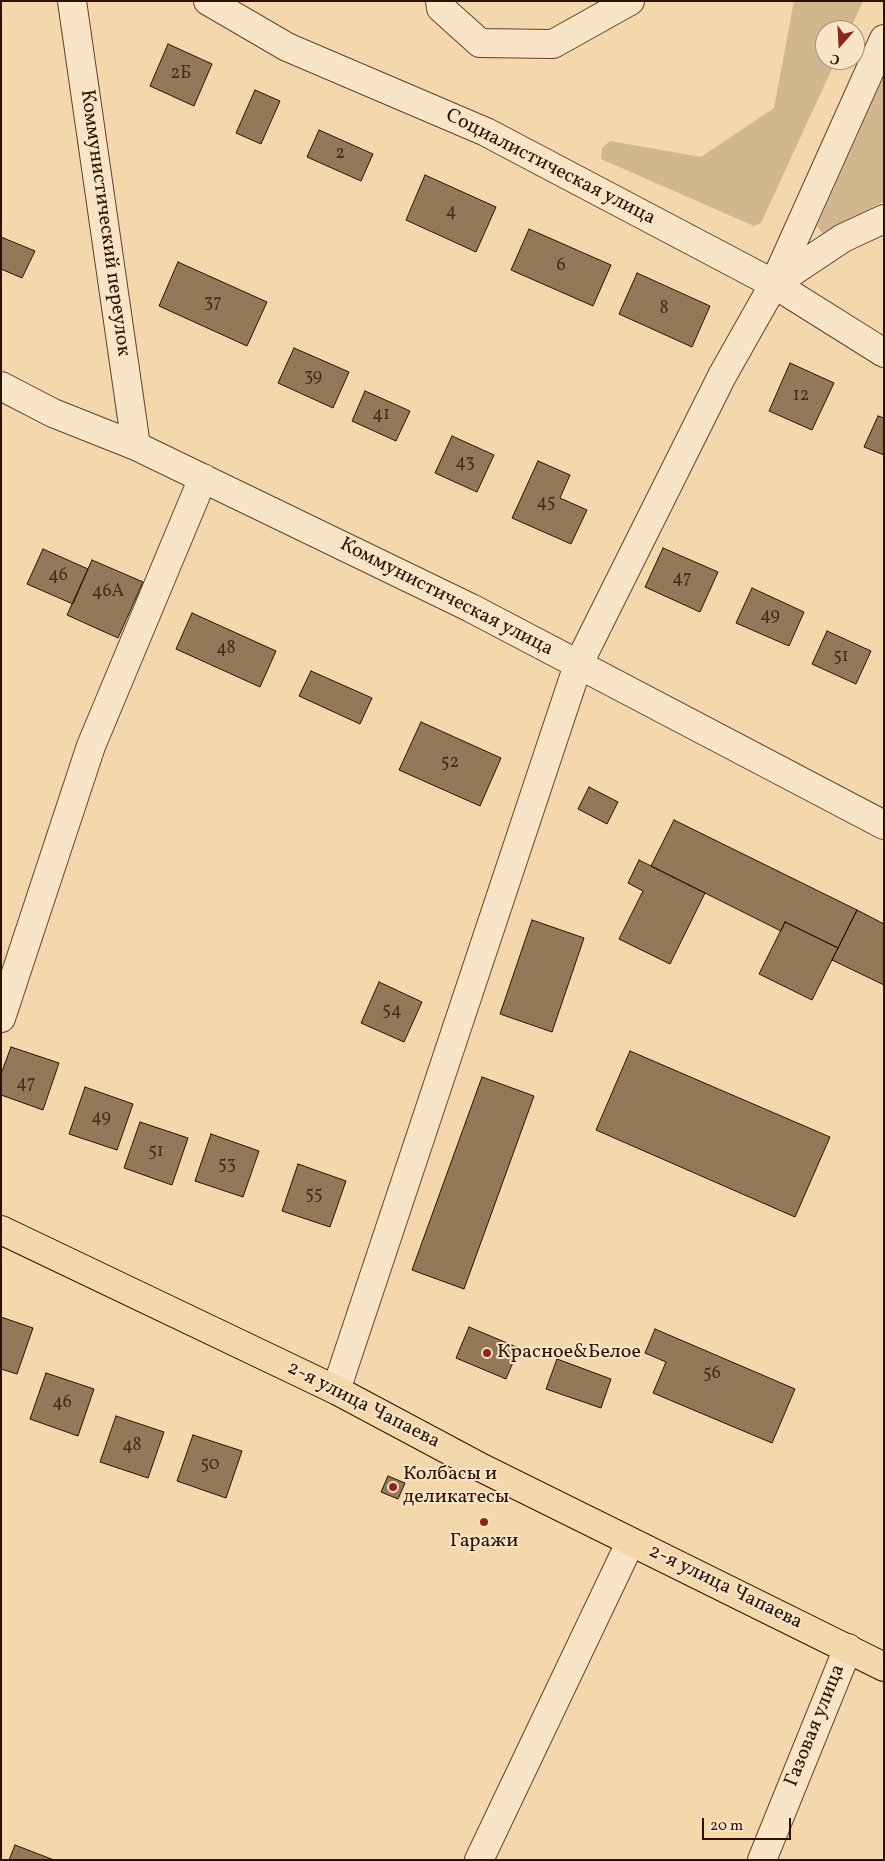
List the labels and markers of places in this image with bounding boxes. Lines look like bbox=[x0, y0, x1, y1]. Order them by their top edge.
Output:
place label: Красное&Белое bbox=[497, 1341, 641, 1365]
marker: Красное&Белое bbox=[481, 1347, 493, 1359]
place label: Колбасы и деликатесы bbox=[403, 1463, 509, 1510]
marker: Колбасы и деликатесы bbox=[387, 1481, 399, 1493]
marker: Гаражи bbox=[478, 1516, 490, 1528]
place label: Гаражи bbox=[450, 1530, 518, 1554]

